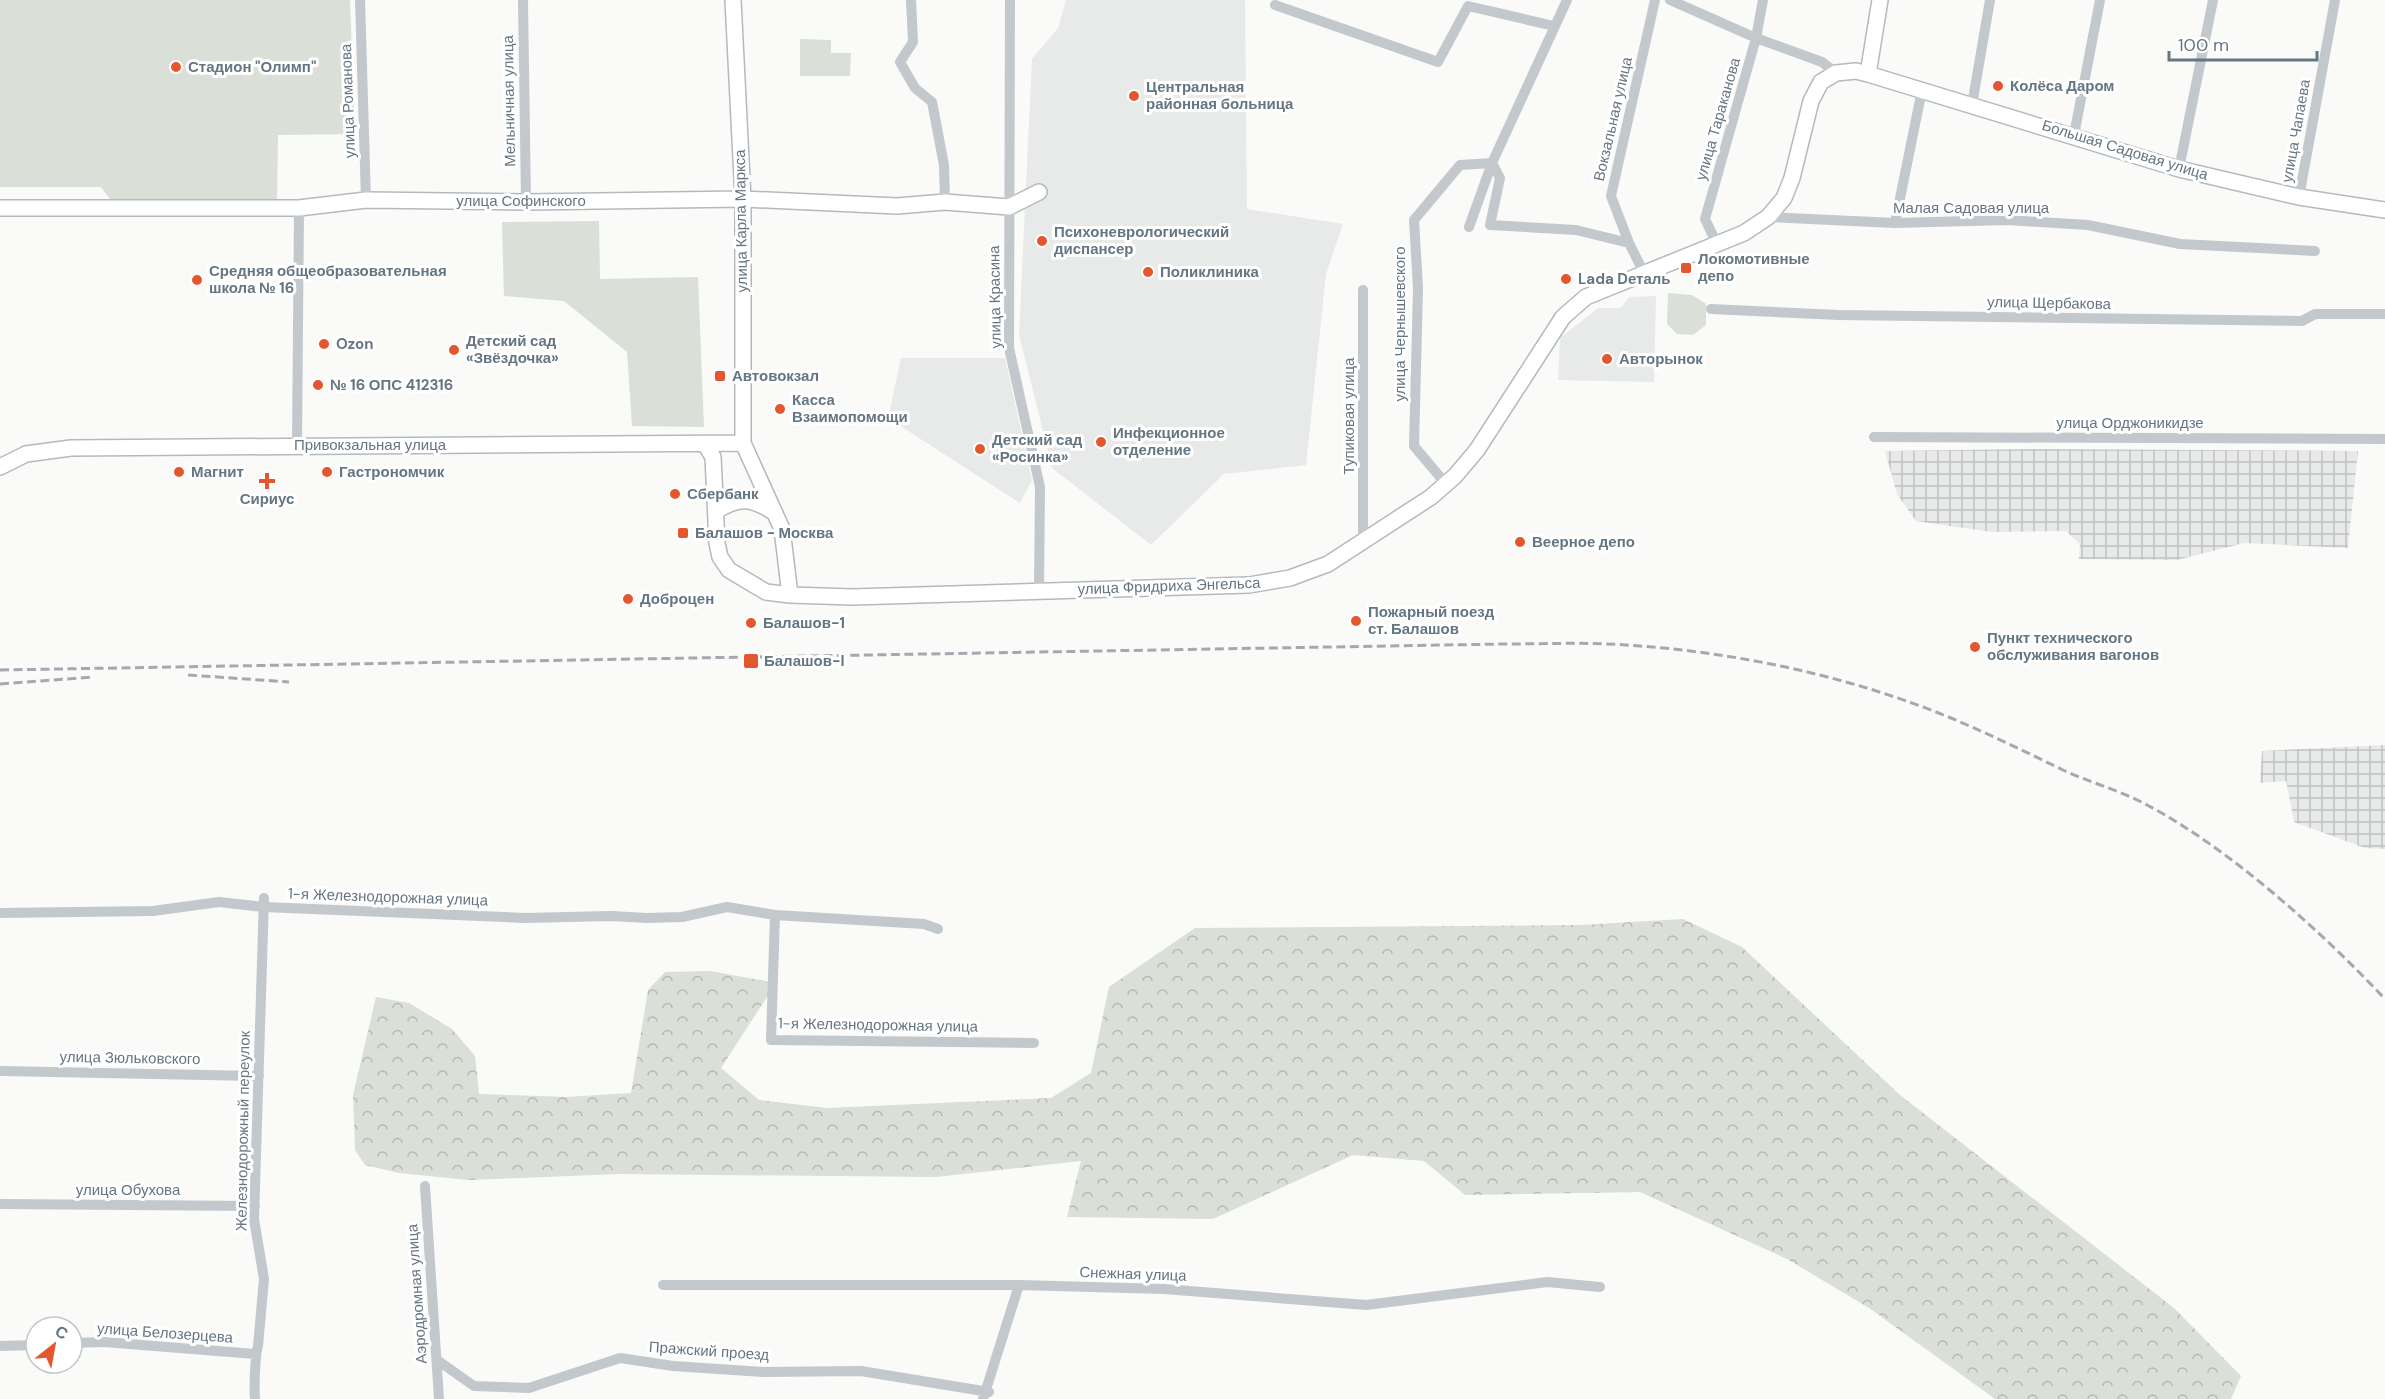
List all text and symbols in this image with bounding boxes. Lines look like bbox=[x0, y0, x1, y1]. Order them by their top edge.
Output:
scale bar bbox=[2169, 24, 2318, 62]
text: 100 m bbox=[2178, 33, 2229, 57]
street label: Мельничная улица bbox=[498, 34, 520, 167]
street label: улица Романова bbox=[336, 43, 360, 158]
street label: Вокзальная улица bbox=[1589, 54, 1637, 183]
street label: улица Тараканова bbox=[1691, 55, 1745, 183]
place label: Стадион "Олимп" bbox=[188, 57, 316, 77]
marker: Стадион "Олимп" bbox=[169, 60, 183, 74]
place label: Колёса Даром bbox=[2010, 76, 2114, 96]
place label: Центральная районная больница bbox=[1146, 77, 1294, 114]
street label: улица Чапаева bbox=[2277, 77, 2315, 184]
marker: Колёса Даром bbox=[1991, 79, 2005, 93]
marker: Центральная районная больница bbox=[1127, 89, 1141, 103]
street label: Большая Садовая улица bbox=[2039, 115, 2211, 185]
street label: улица Карла Маркса bbox=[730, 149, 752, 293]
street label: улица Софинского bbox=[456, 191, 586, 211]
street label: Малая Садовая улица bbox=[1893, 198, 2050, 218]
place label: Психоневрологический диспансер bbox=[1054, 222, 1229, 259]
marker: Психоневрологический диспансер bbox=[1035, 234, 1049, 248]
street label: улица Красина bbox=[984, 245, 1006, 349]
street label: улица Чернышевского bbox=[1390, 246, 1410, 402]
place label: Локомотивные депо bbox=[1698, 249, 1810, 286]
place label: Средняя общеобразовательная школа № 16 bbox=[209, 261, 447, 298]
marker: Локомотивные депо bbox=[1679, 261, 1693, 275]
place label: Поликлиника bbox=[1160, 262, 1260, 282]
marker: Поликлиника bbox=[1141, 265, 1155, 279]
place label: Lada Dеталь bbox=[1578, 269, 1671, 289]
marker: Lada Dеталь bbox=[1559, 272, 1573, 286]
marker: Средняя общеобразовательная школа № 16 bbox=[190, 273, 204, 287]
street label: улица Щербакова bbox=[1987, 292, 2112, 314]
place label: Детский сад «Звёздочка» bbox=[466, 331, 559, 368]
place label: Ozon bbox=[336, 334, 374, 354]
marker: Ozon bbox=[317, 337, 331, 351]
marker: Детский сад «Звёздочка» bbox=[447, 343, 461, 357]
place label: Авторынок bbox=[1619, 349, 1703, 369]
marker: Авторынок bbox=[1600, 352, 1614, 366]
street label: Тупиковая улица bbox=[1339, 357, 1359, 474]
place label: Автовокзал bbox=[732, 366, 819, 386]
marker: Автовокзал bbox=[713, 369, 727, 383]
place label: № 16 ОПС 412316 bbox=[330, 375, 453, 395]
marker: № 16 ОПС 412316 bbox=[311, 378, 325, 392]
place label: Касса Взаимопомощи bbox=[792, 390, 908, 427]
marker: Касса Взаимопомощи bbox=[773, 402, 787, 416]
street label: улица Орджоникидзе bbox=[2056, 413, 2204, 433]
place label: Инфекционное отделение bbox=[1113, 423, 1225, 460]
place label: Детский сад «Росинка» bbox=[992, 430, 1083, 467]
street label: Привокзальная улица bbox=[294, 435, 447, 455]
marker: Инфекционное отделение bbox=[1094, 435, 1108, 449]
marker: Детский сад «Росинка» bbox=[973, 442, 987, 456]
place label: Магнит bbox=[191, 462, 244, 482]
place label: Гастрономчик bbox=[339, 462, 445, 482]
marker: Магнит bbox=[172, 465, 186, 479]
marker: Гастрономчик bbox=[320, 465, 334, 479]
marker: Сириус bbox=[260, 474, 274, 488]
place label: Сбербанк bbox=[687, 484, 759, 504]
marker: Сбербанк bbox=[668, 487, 682, 501]
place label: Сириус bbox=[240, 489, 294, 509]
place label: Балашов - Москва bbox=[695, 523, 834, 543]
marker: Балашов - Москва bbox=[676, 526, 690, 540]
place label: Веерное депо bbox=[1532, 532, 1635, 552]
marker: Веерное депо bbox=[1513, 535, 1527, 549]
street label: улица Фридриха Энгельса bbox=[1077, 573, 1261, 599]
place label: Доброцен bbox=[640, 589, 714, 609]
marker: Доброцен bbox=[621, 592, 635, 606]
place label: Пожарный поезд ст. Балашов bbox=[1368, 602, 1495, 639]
place label: Балашов-1 bbox=[763, 613, 845, 633]
marker: Пожарный поезд ст. Балашов bbox=[1349, 614, 1363, 628]
marker: Балашов-1 bbox=[744, 616, 758, 630]
place label: Пункт технического обслуживания вагонов bbox=[1987, 628, 2159, 665]
marker: Пункт технического обслуживания вагонов bbox=[1968, 640, 1982, 654]
place label: Балашов-I bbox=[764, 651, 845, 671]
marker: Балашов-I bbox=[742, 652, 760, 670]
street label: 1-я Железнодорожная улица bbox=[288, 884, 489, 911]
street label: 1-я Железнодорожная улица bbox=[778, 1013, 979, 1037]
street label: Железнодорожный переулок bbox=[231, 1030, 255, 1231]
street label: улица Зюльковского bbox=[59, 1047, 201, 1069]
street label: улица Обухова bbox=[76, 1180, 181, 1200]
street label: Аэродромная улица bbox=[402, 1223, 432, 1365]
street label: Снежная улица bbox=[1079, 1262, 1188, 1286]
north arrow bbox=[24, 1315, 84, 1375]
street label: улица Белозерцева bbox=[96, 1318, 234, 1348]
text: С bbox=[51, 1321, 72, 1345]
street label: Пражский проезд bbox=[648, 1337, 770, 1365]

